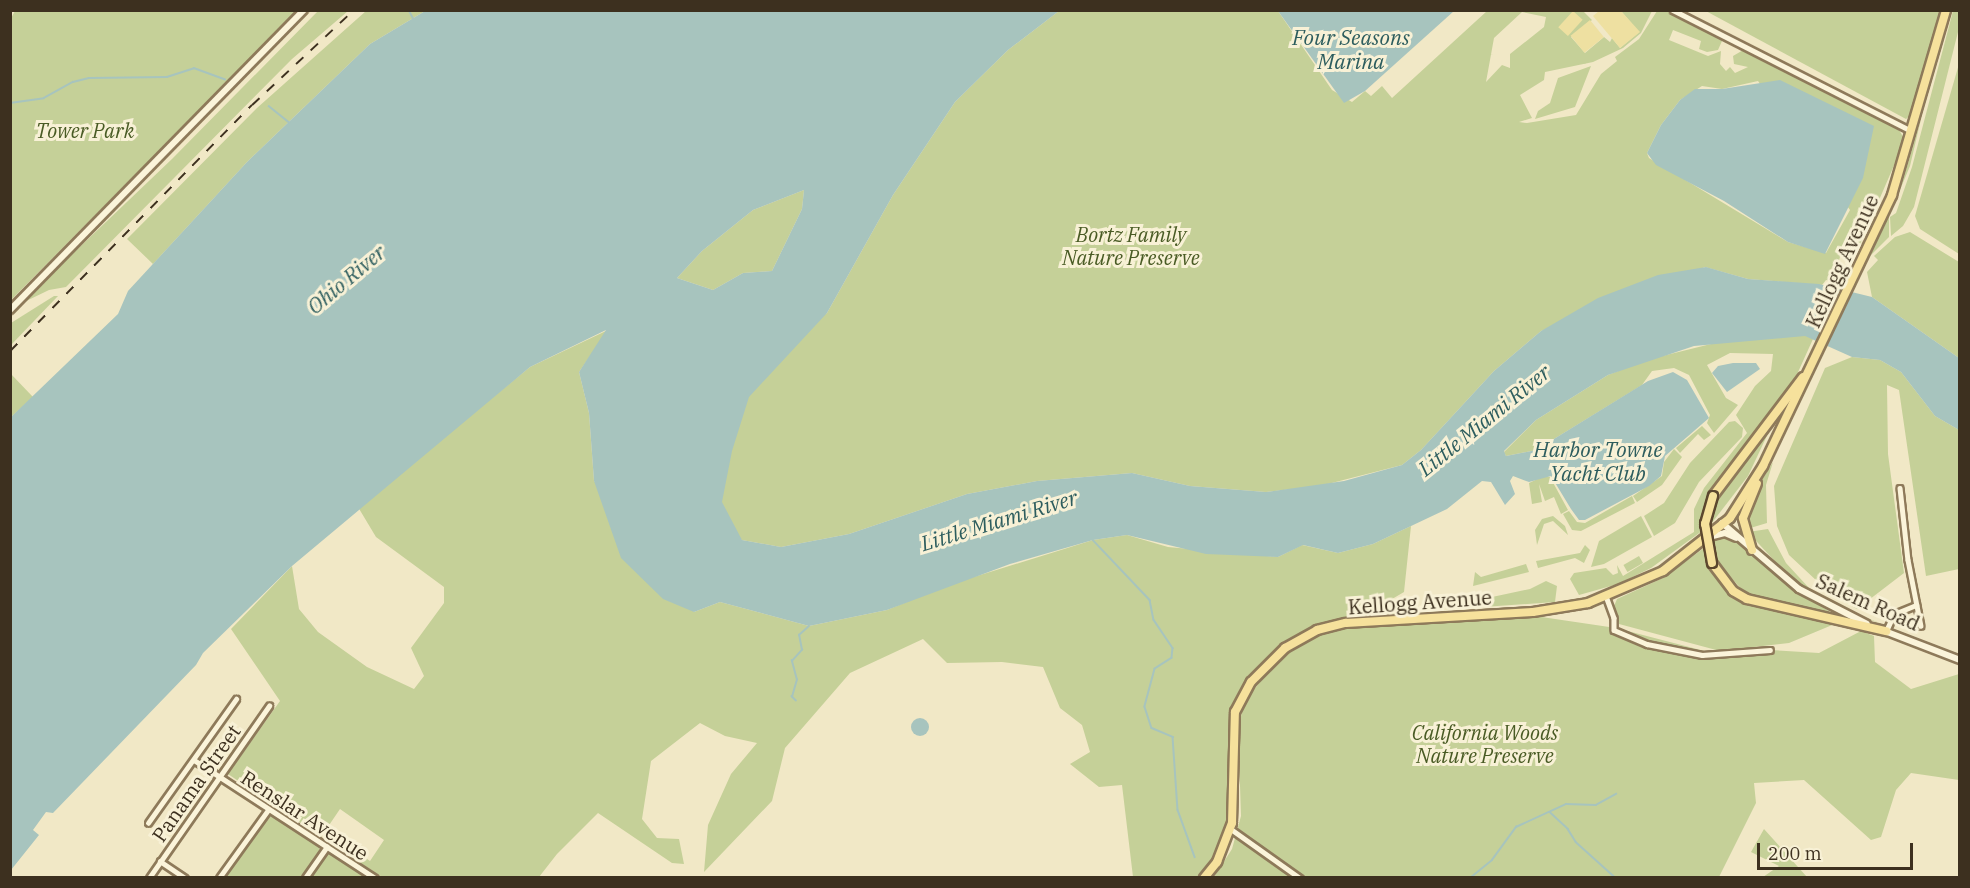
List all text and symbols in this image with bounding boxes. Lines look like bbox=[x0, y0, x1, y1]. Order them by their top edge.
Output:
water label: Four Seasons Marina bbox=[1292, 24, 1410, 74]
park label: Tower Park bbox=[36, 118, 134, 142]
street label: Kellogg Avenue bbox=[1801, 191, 1883, 331]
park label: Bortz Family Nature Preserve bbox=[1062, 223, 1200, 270]
water label: Ohio River bbox=[302, 239, 390, 319]
water label: Little Miami River bbox=[1413, 359, 1555, 481]
water label: Harbor Towne Yacht Club bbox=[1534, 436, 1662, 486]
water label: Little Miami River bbox=[918, 484, 1080, 556]
street label: Salem Road bbox=[1813, 569, 1923, 635]
street label: Kellogg Avenue bbox=[1347, 585, 1493, 619]
street label: Panama Street bbox=[147, 720, 245, 846]
park label: California Woods Nature Preserve bbox=[1412, 721, 1558, 768]
street label: Renslar Avenue bbox=[237, 765, 373, 865]
scale bar bbox=[1760, 831, 1916, 869]
text: 200 m bbox=[1768, 842, 1822, 865]

